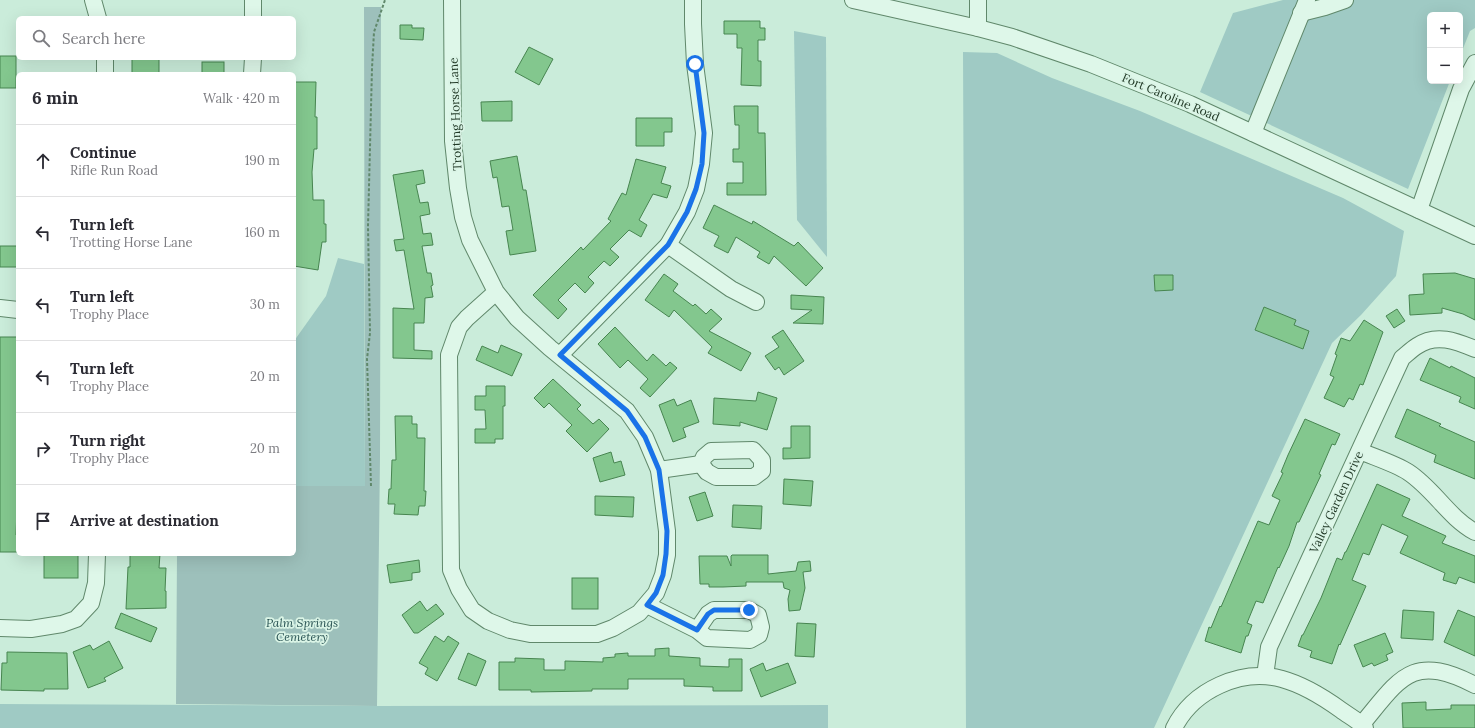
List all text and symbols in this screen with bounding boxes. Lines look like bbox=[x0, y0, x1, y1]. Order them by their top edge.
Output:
map controls bbox=[1427, 12, 1463, 84]
button: + bbox=[1427, 12, 1463, 48]
search box bbox=[16, 16, 296, 60]
icon: search bbox=[30, 27, 52, 49]
text: Search here bbox=[62, 29, 145, 48]
button: − bbox=[1427, 48, 1463, 84]
route start bbox=[686, 55, 704, 73]
street label: Trotting Horse Lane bbox=[446, 57, 464, 171]
street label: Fort Caroline Road bbox=[1120, 70, 1222, 124]
text: 6 min bbox=[32, 87, 78, 109]
text: Walk · 420 m bbox=[203, 90, 280, 107]
text: Continue bbox=[70, 143, 136, 162]
icon: ahead bbox=[32, 150, 54, 172]
text: 190 m bbox=[245, 152, 280, 169]
text: Rifle Run Road bbox=[70, 162, 158, 179]
text: Turn left bbox=[70, 215, 134, 234]
icon: left bbox=[32, 222, 54, 244]
text: 160 m bbox=[245, 224, 280, 241]
text: Trotting Horse Lane bbox=[70, 234, 193, 251]
text: Turn left bbox=[70, 287, 134, 306]
icon: left bbox=[32, 294, 54, 316]
text: 30 m bbox=[250, 296, 280, 313]
text: Trophy Place bbox=[70, 306, 149, 323]
text: Turn left bbox=[70, 359, 134, 378]
icon: left bbox=[32, 366, 54, 388]
text: 20 m bbox=[250, 368, 280, 385]
text: Trophy Place bbox=[70, 378, 149, 395]
text: Turn right bbox=[70, 431, 146, 450]
icon: right bbox=[32, 438, 54, 460]
text: 20 m bbox=[250, 440, 280, 457]
street label: Valley Garden Drive bbox=[1305, 448, 1366, 556]
text: Trophy Place bbox=[70, 450, 149, 467]
icon: arrive bbox=[32, 510, 54, 532]
text: Arrive at destination bbox=[70, 511, 219, 530]
route end bbox=[740, 601, 758, 619]
park label: Palm Springs Cemetery bbox=[266, 615, 338, 644]

